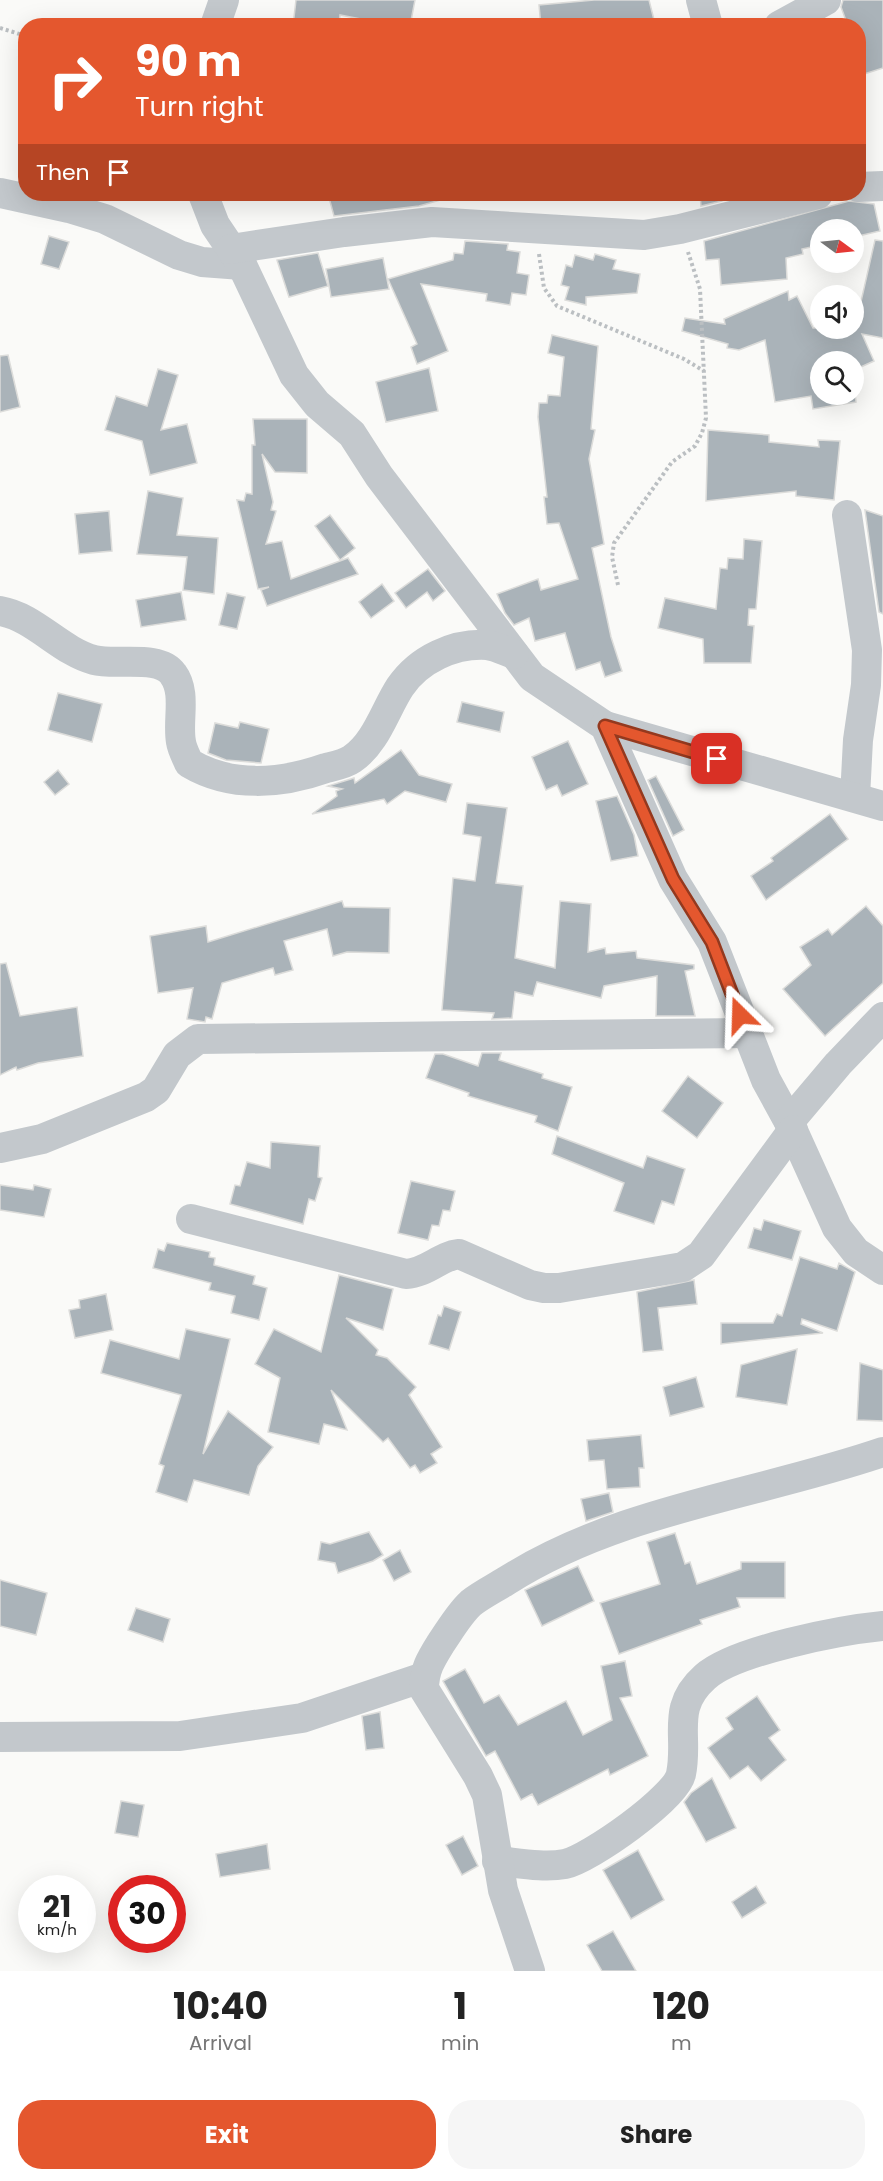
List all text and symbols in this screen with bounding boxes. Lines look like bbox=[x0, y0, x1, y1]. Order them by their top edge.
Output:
text: 90 m bbox=[135, 32, 242, 91]
icon: right bbox=[36, 42, 114, 120]
text: Turn right bbox=[135, 88, 264, 125]
icon: arrive bbox=[102, 156, 135, 189]
text: Then bbox=[36, 157, 90, 188]
north arrow bbox=[810, 219, 864, 273]
map controls bbox=[810, 219, 864, 405]
button: sound bbox=[810, 285, 864, 339]
button: search bbox=[810, 351, 864, 405]
pin bbox=[691, 733, 742, 784]
icon: arrive bbox=[700, 742, 733, 775]
position arrow bbox=[708, 983, 772, 1047]
speed limit sign: 30 bbox=[108, 1875, 186, 1953]
text: 21 bbox=[43, 1885, 71, 1928]
text: km/h bbox=[37, 1919, 77, 1940]
text: 10:40 bbox=[173, 1981, 268, 2032]
text: 1 bbox=[453, 1981, 467, 2032]
text: 120 bbox=[652, 1981, 710, 2032]
text: Arrival bbox=[189, 2029, 252, 2057]
text: min bbox=[441, 2029, 479, 2057]
text: m bbox=[671, 2029, 692, 2057]
button: Exit bbox=[18, 2100, 436, 2169]
button: Share bbox=[448, 2100, 865, 2169]

